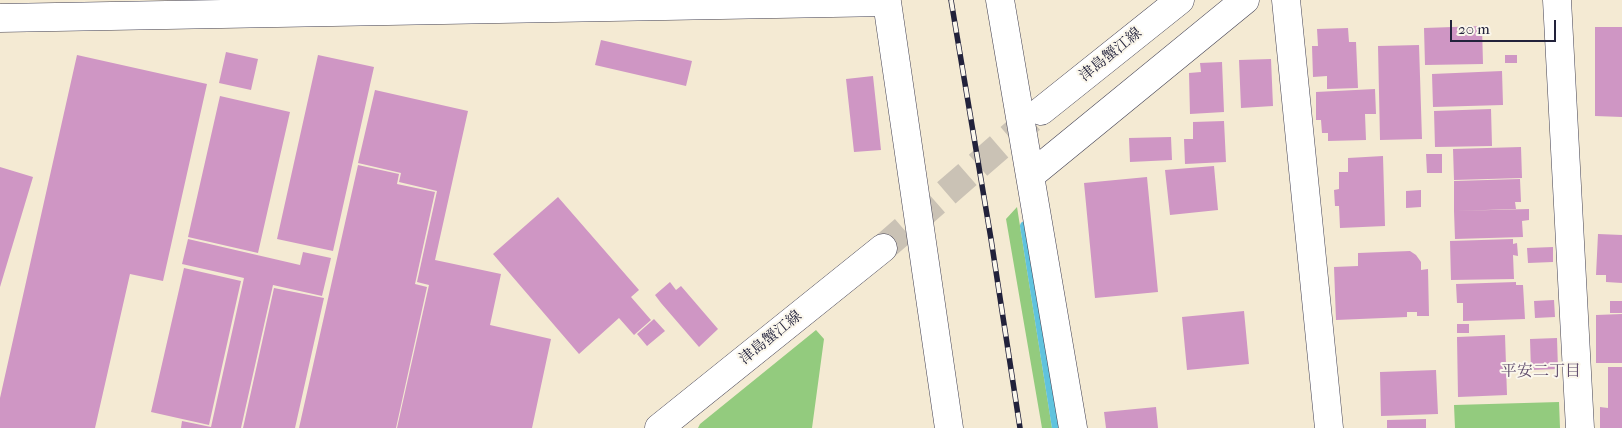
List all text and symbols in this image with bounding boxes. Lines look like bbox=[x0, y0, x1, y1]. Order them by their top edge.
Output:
scale bar bbox=[1452, 10, 1558, 42]
text: 20 m bbox=[1458, 20, 1490, 38]
street label: 津島蟹江線 bbox=[1076, 24, 1146, 86]
street label: 津島蟹江線 bbox=[736, 307, 806, 369]
district label: 平安二丁目 bbox=[1501, 362, 1581, 382]

